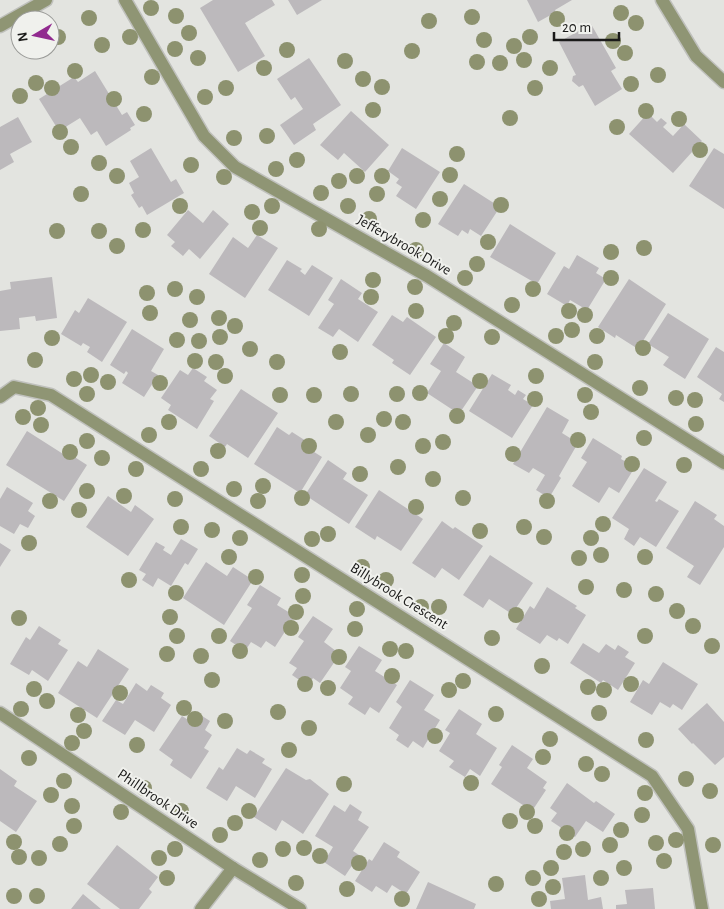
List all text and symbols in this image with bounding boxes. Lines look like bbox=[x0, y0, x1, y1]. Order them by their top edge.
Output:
north arrow bbox=[10, 10, 60, 60]
scale bar bbox=[554, 10, 619, 42]
text: 20 m bbox=[562, 20, 591, 35]
text: N bbox=[15, 31, 31, 43]
street label: Jefferybrook Drive bbox=[354, 212, 454, 278]
street label: Billybrook Crescent bbox=[348, 560, 451, 632]
street label: Phillbrook Drive bbox=[115, 766, 201, 832]

